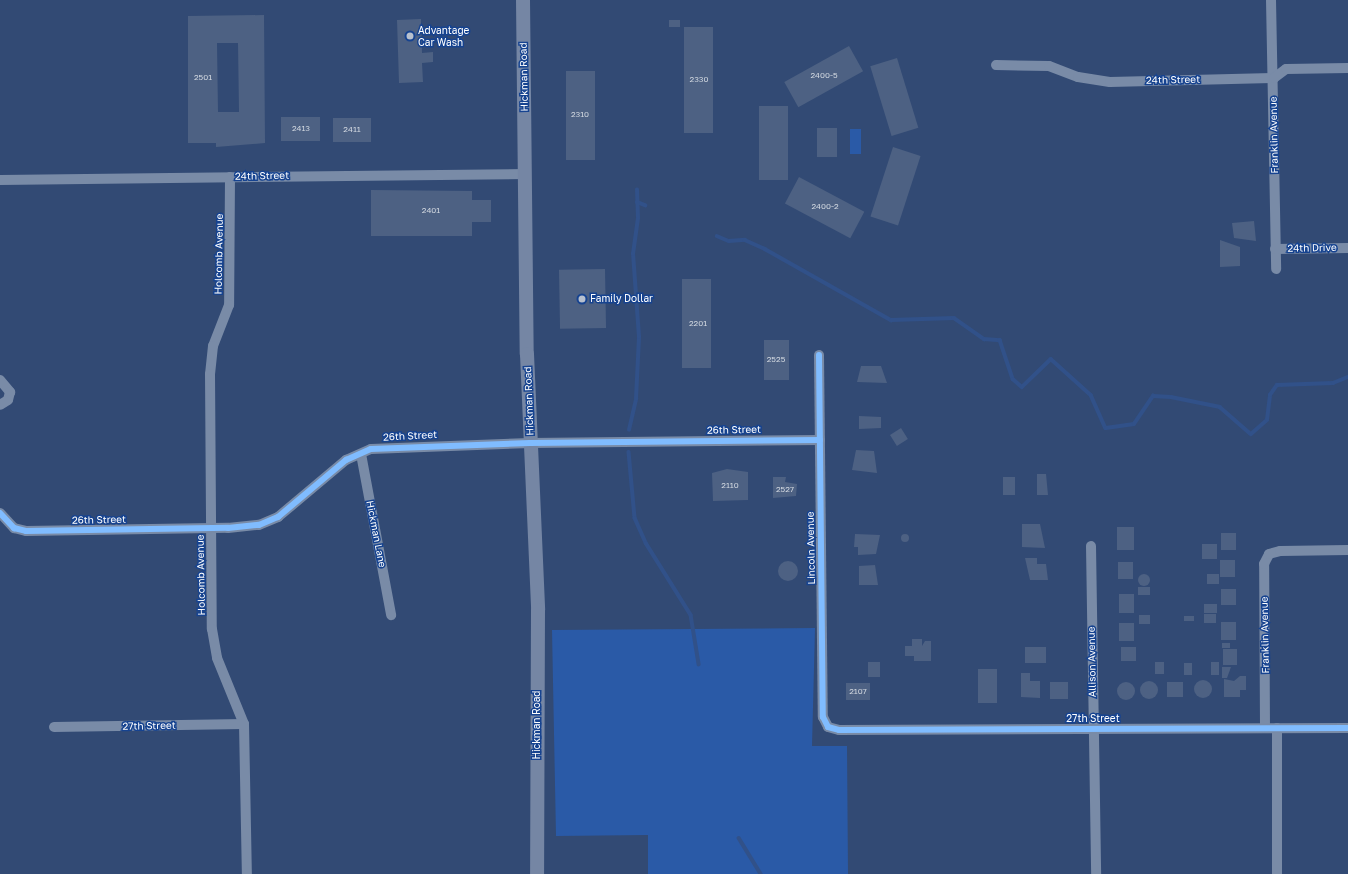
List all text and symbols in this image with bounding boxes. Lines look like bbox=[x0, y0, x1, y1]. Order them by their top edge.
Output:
place label: Advantage Car Wash bbox=[418, 24, 469, 48]
marker: Advantage Car Wash bbox=[405, 31, 415, 41]
street label: Hickman Road bbox=[517, 42, 531, 112]
house number: 2400-5 bbox=[810, 71, 838, 81]
house number: 2501 bbox=[194, 73, 212, 83]
street label: 24th Street bbox=[1146, 74, 1200, 86]
house number: 2330 bbox=[690, 75, 708, 85]
street label: Franklin Avenue bbox=[1267, 96, 1281, 174]
house number: 2310 bbox=[571, 110, 589, 120]
house number: 2413 bbox=[292, 124, 310, 134]
house number: 2411 bbox=[343, 125, 361, 135]
street label: 24th Street bbox=[235, 170, 289, 182]
house number: 2400-2 bbox=[811, 202, 839, 212]
house number: 2401 bbox=[422, 206, 440, 216]
street label: Holcomb Avenue bbox=[212, 213, 226, 295]
street label: 24th Drive bbox=[1287, 242, 1337, 254]
place label: Family Dollar bbox=[590, 293, 653, 305]
marker: Family Dollar bbox=[577, 294, 587, 304]
house number: 2201 bbox=[689, 319, 707, 329]
house number: 2525 bbox=[767, 355, 785, 365]
street label: Hickman Road bbox=[522, 366, 536, 436]
street label: 26th Street bbox=[707, 424, 761, 436]
street label: 26th Street bbox=[383, 429, 437, 443]
house number: 2110 bbox=[721, 481, 739, 491]
house number: 2527 bbox=[776, 485, 794, 495]
street label: Hickman Lane bbox=[364, 500, 388, 568]
street label: Lincoln Avenue bbox=[804, 511, 818, 585]
street label: 26th Street bbox=[72, 514, 126, 526]
street label: Holcomb Avenue bbox=[194, 534, 208, 616]
street label: Franklin Avenue bbox=[1258, 596, 1272, 674]
street label: Allison Avenue bbox=[1085, 626, 1099, 698]
house number: 2107 bbox=[849, 687, 867, 697]
street label: Hickman Road bbox=[531, 690, 543, 760]
street label: 27th Street bbox=[1066, 713, 1120, 725]
street label: 27th Street bbox=[122, 720, 176, 732]

